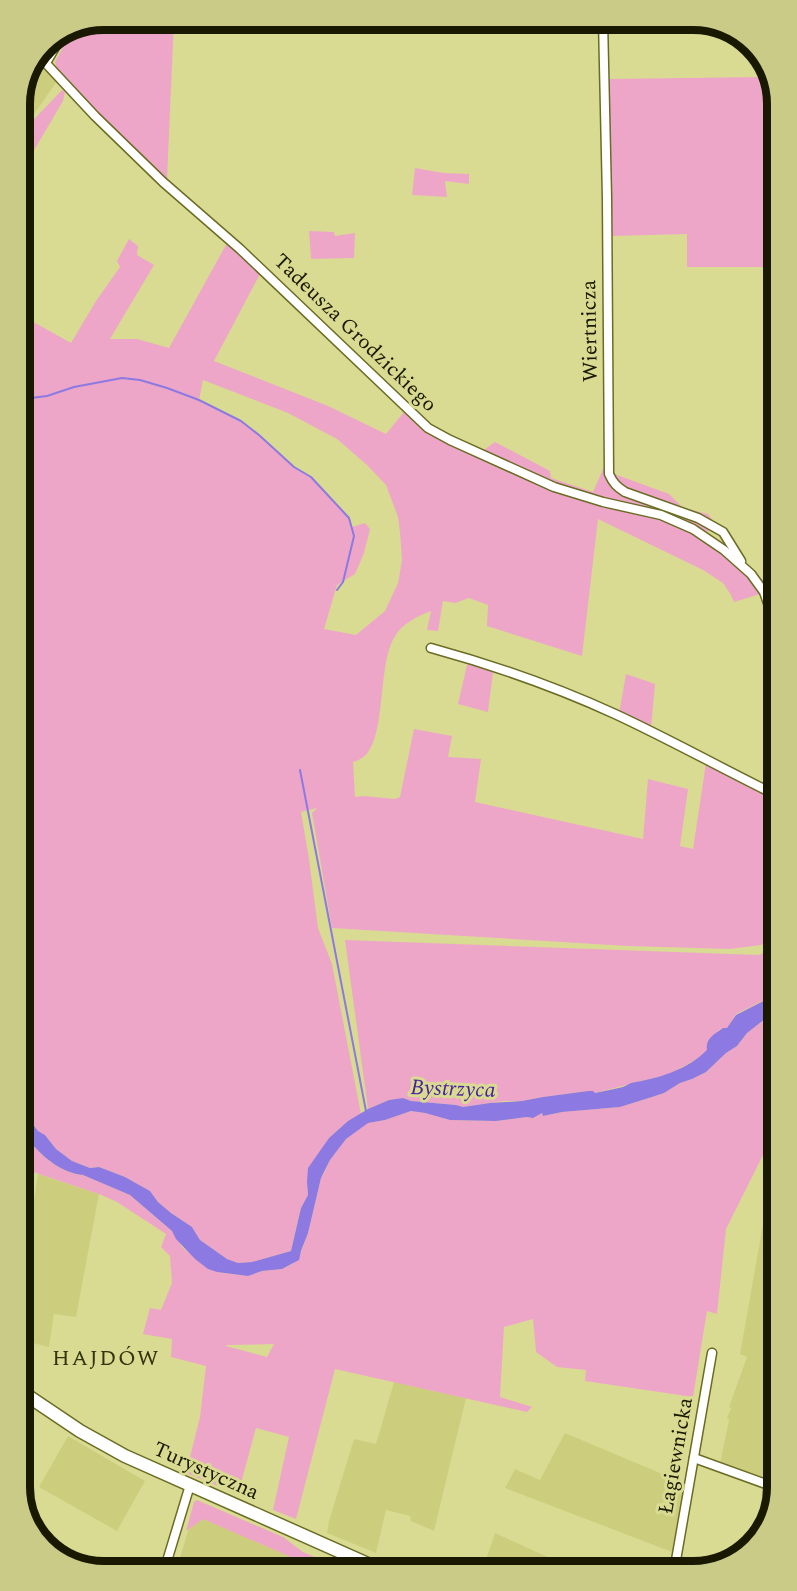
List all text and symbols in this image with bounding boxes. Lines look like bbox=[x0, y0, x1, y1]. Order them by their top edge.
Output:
street label: Tadeusza Grodzickiego bbox=[266, 246, 444, 420]
street label: Wiertnicza bbox=[573, 279, 607, 382]
water label: Bystrzyca bbox=[410, 1071, 496, 1107]
district label: HAJDÓW bbox=[52, 1342, 160, 1375]
street label: Łagiewnicka bbox=[650, 1394, 702, 1517]
street label: Turystyczna bbox=[148, 1433, 265, 1509]

